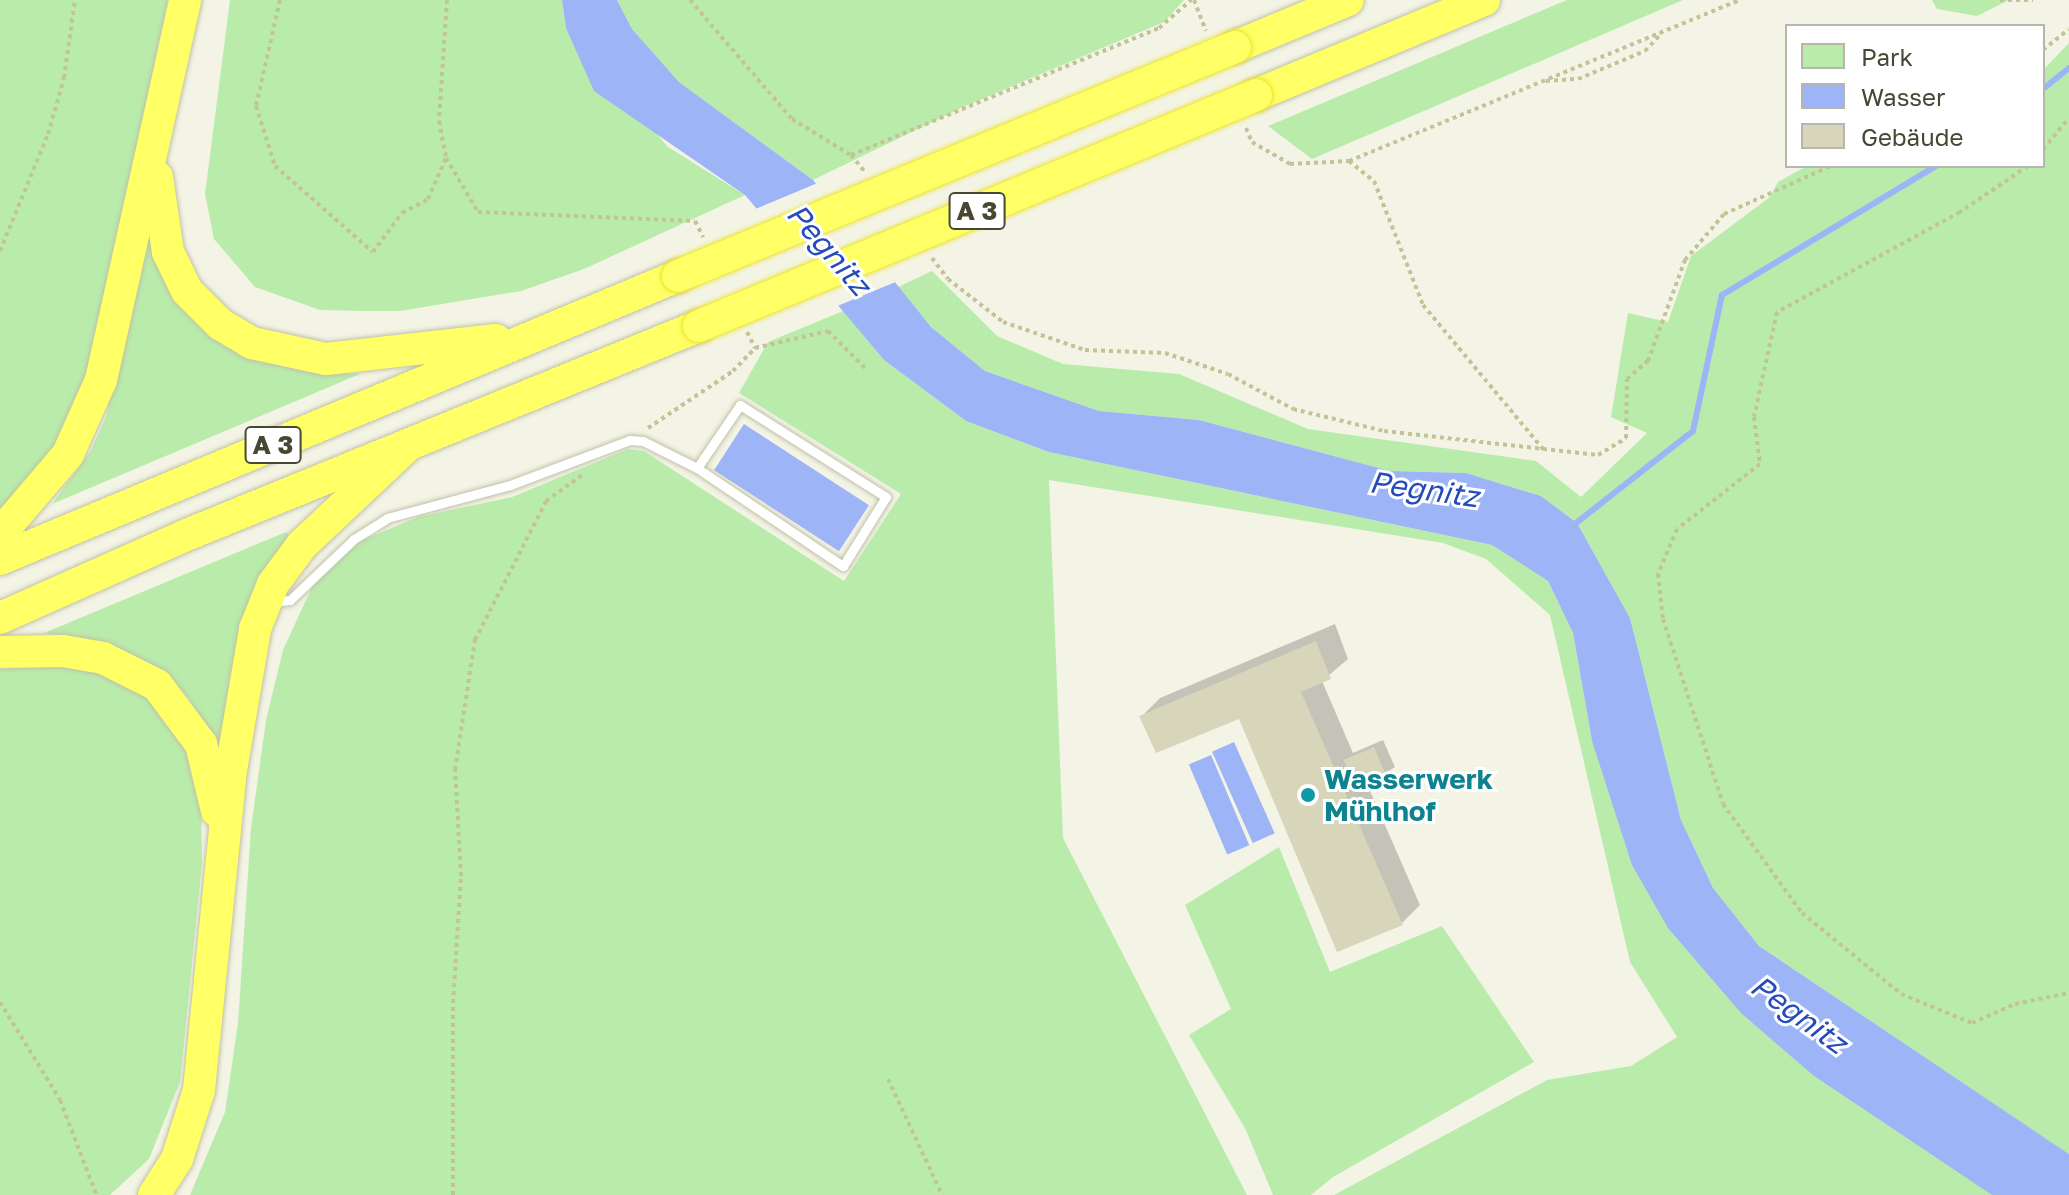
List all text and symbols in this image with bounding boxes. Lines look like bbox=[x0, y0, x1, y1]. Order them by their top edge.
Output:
legend bbox=[1785, 24, 2045, 168]
text: Park bbox=[1861, 42, 1913, 71]
text: Wasser bbox=[1861, 82, 1945, 111]
text: Gebäude bbox=[1861, 122, 1963, 151]
road number: A 3 bbox=[947, 189, 1007, 233]
water label: Pegnitz bbox=[779, 196, 879, 302]
road number: A 3 bbox=[243, 423, 303, 467]
water label: Pegnitz bbox=[1367, 464, 1481, 514]
place label: Wasserwerk Mühlhof bbox=[1324, 762, 1493, 828]
marker: Wasserwerk Mühlhof bbox=[1299, 786, 1317, 804]
water label: Pegnitz bbox=[1744, 967, 1854, 1061]

